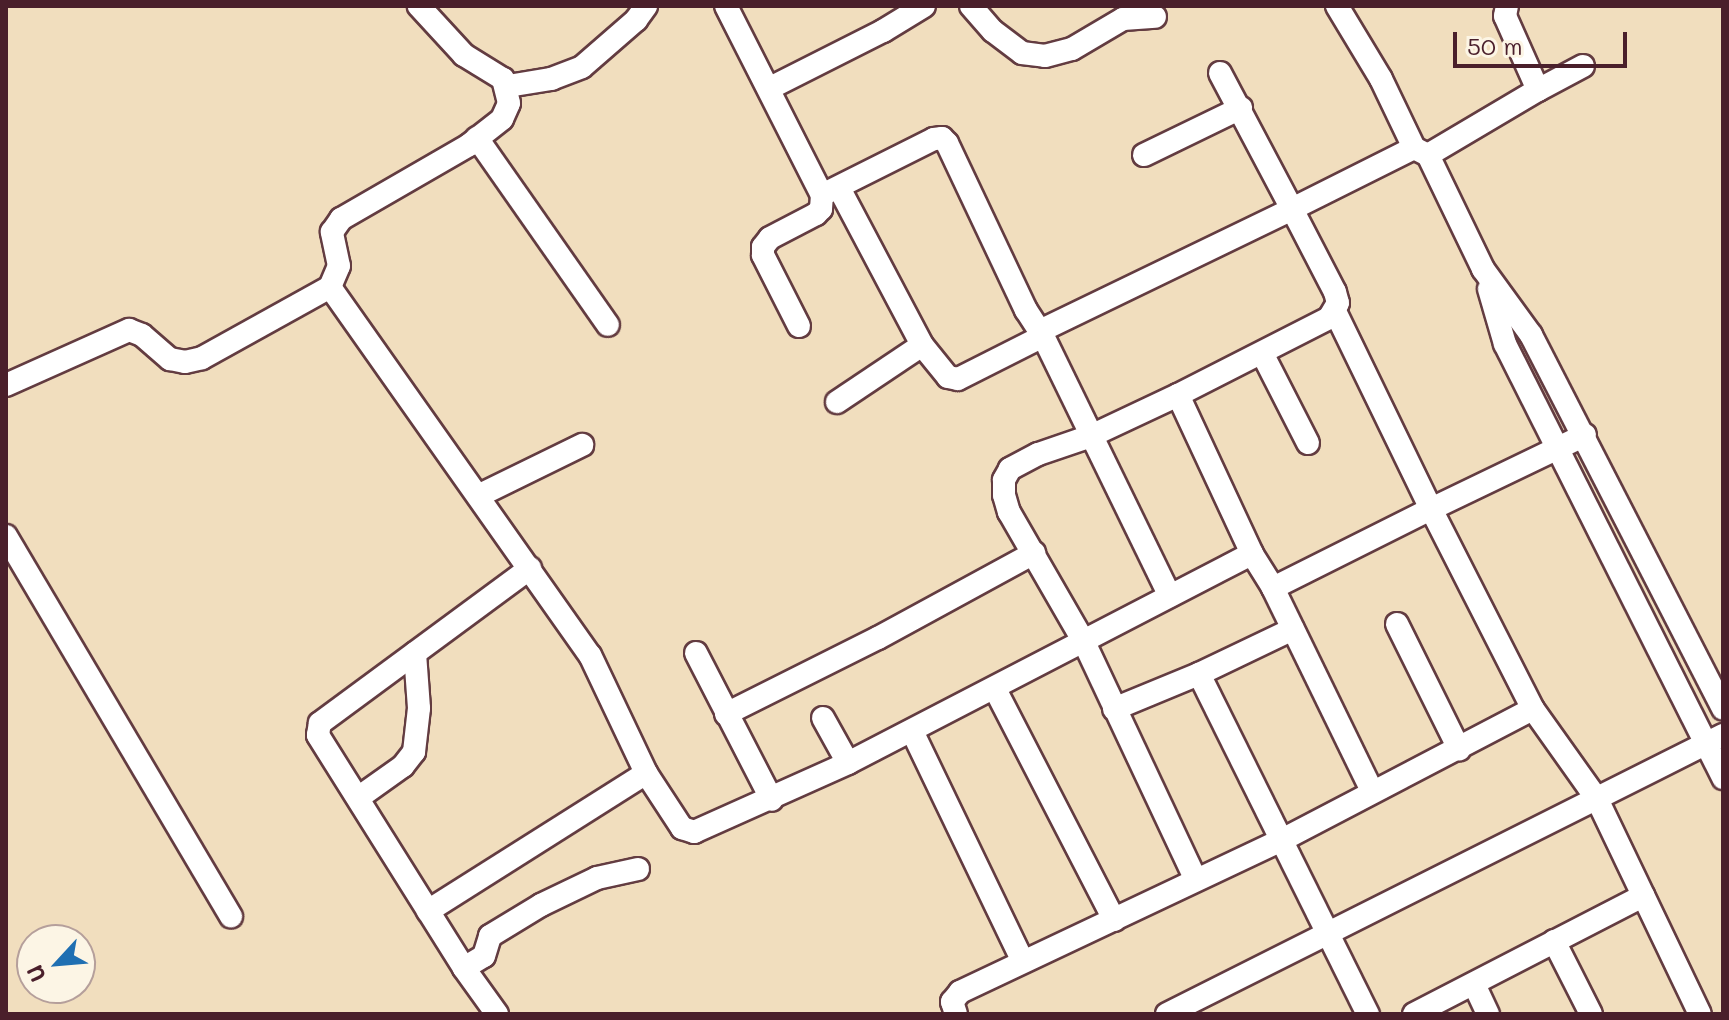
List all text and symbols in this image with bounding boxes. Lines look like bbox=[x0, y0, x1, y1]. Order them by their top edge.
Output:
scale bar bbox=[1457, 16, 1631, 66]
text: 50 m bbox=[1467, 30, 1523, 61]
north arrow bbox=[16, 924, 96, 1004]
text: U bbox=[19, 961, 52, 987]

